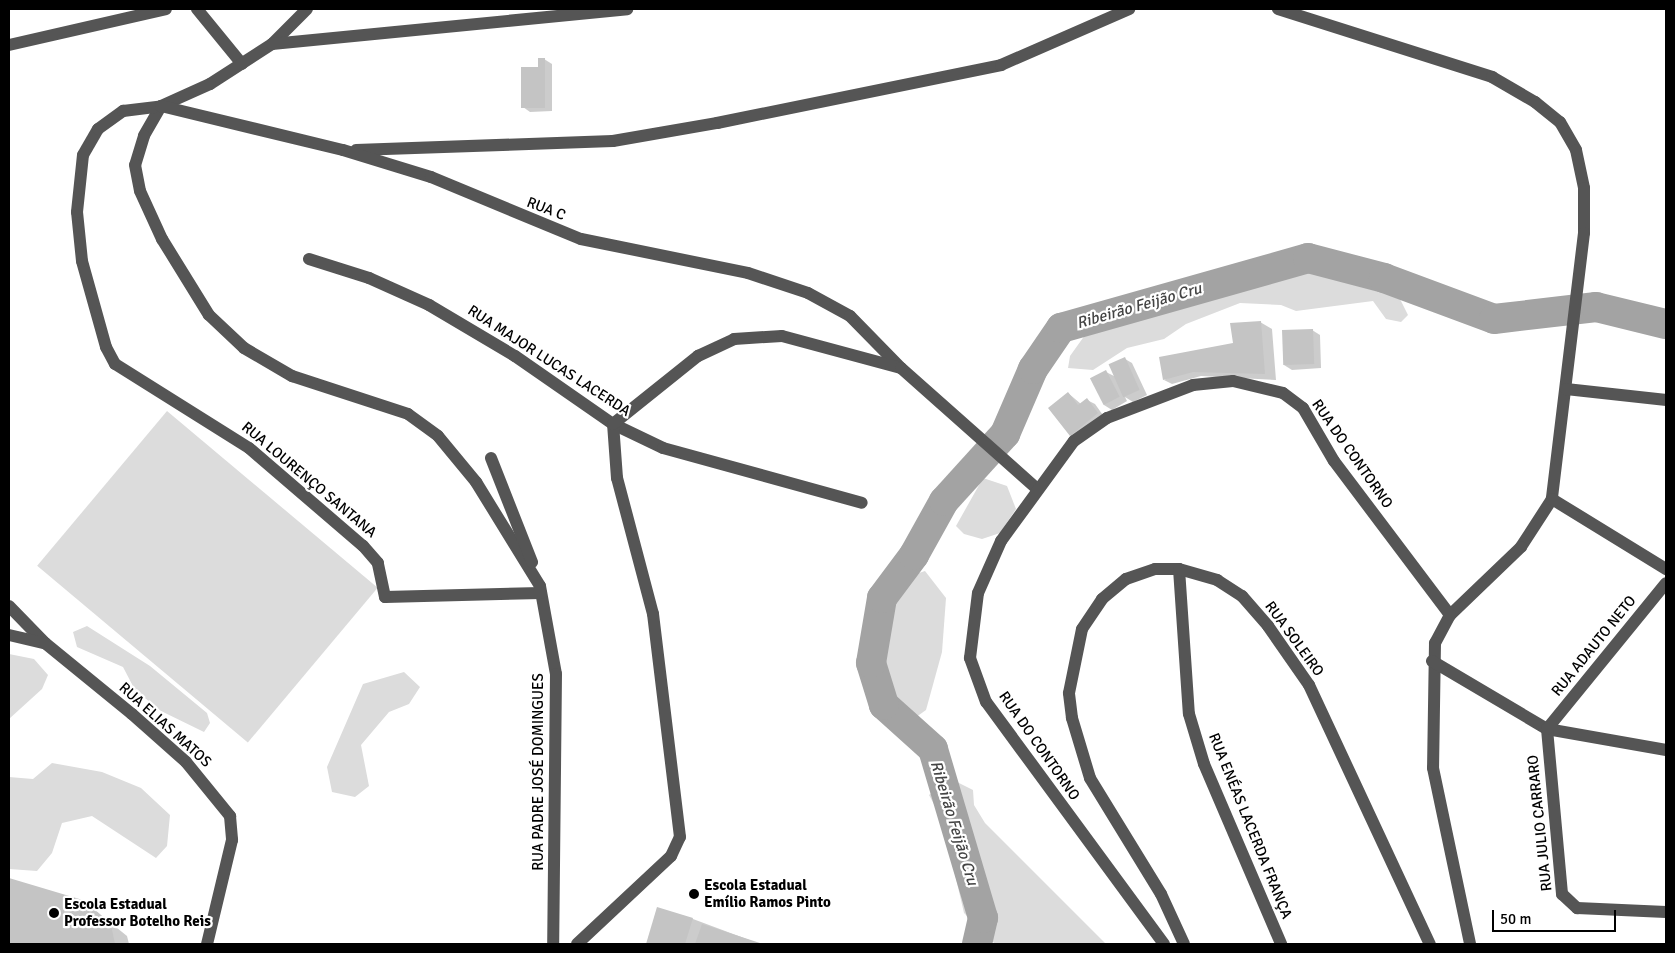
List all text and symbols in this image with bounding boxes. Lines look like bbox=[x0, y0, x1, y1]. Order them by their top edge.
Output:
street label: RUA C bbox=[524, 193, 568, 225]
water label: Ribeirão Feijão Cru bbox=[1074, 279, 1204, 333]
street label: RUA MAJOR LUCAS LACERDA bbox=[464, 302, 634, 420]
street label: RUA DO CONTORNO bbox=[1308, 396, 1396, 512]
street label: RUA LOURENÇO SANTANA bbox=[238, 418, 380, 542]
street label: RUA ADAUTO NETO bbox=[1548, 592, 1640, 700]
street label: RUA SOLEIRO bbox=[1261, 598, 1327, 680]
street label: RUA PADRE JOSÉ DOMINGUES bbox=[530, 673, 548, 871]
street label: RUA ELIAS MATOS bbox=[115, 679, 215, 771]
street label: RUA DO CONTORNO bbox=[995, 688, 1083, 804]
street label: RUA ENÉAS LACERDA FRANÇA bbox=[1204, 731, 1296, 921]
street label: RUA JULIO CARRARO bbox=[1524, 754, 1556, 892]
water label: Ribeirão Feijão Cru bbox=[926, 758, 982, 888]
place label: Escola Estadual Emílio Ramos Pinto bbox=[704, 876, 831, 911]
marker: Escola Estadual Emílio Ramos Pinto bbox=[688, 888, 700, 900]
place label: Escola Estadual Professor Botelho Reis bbox=[64, 895, 211, 930]
scale bar bbox=[1495, 900, 1619, 932]
marker: Escola Estadual Professor Botelho Reis bbox=[48, 907, 60, 919]
text: 50 m bbox=[1500, 910, 1531, 928]

